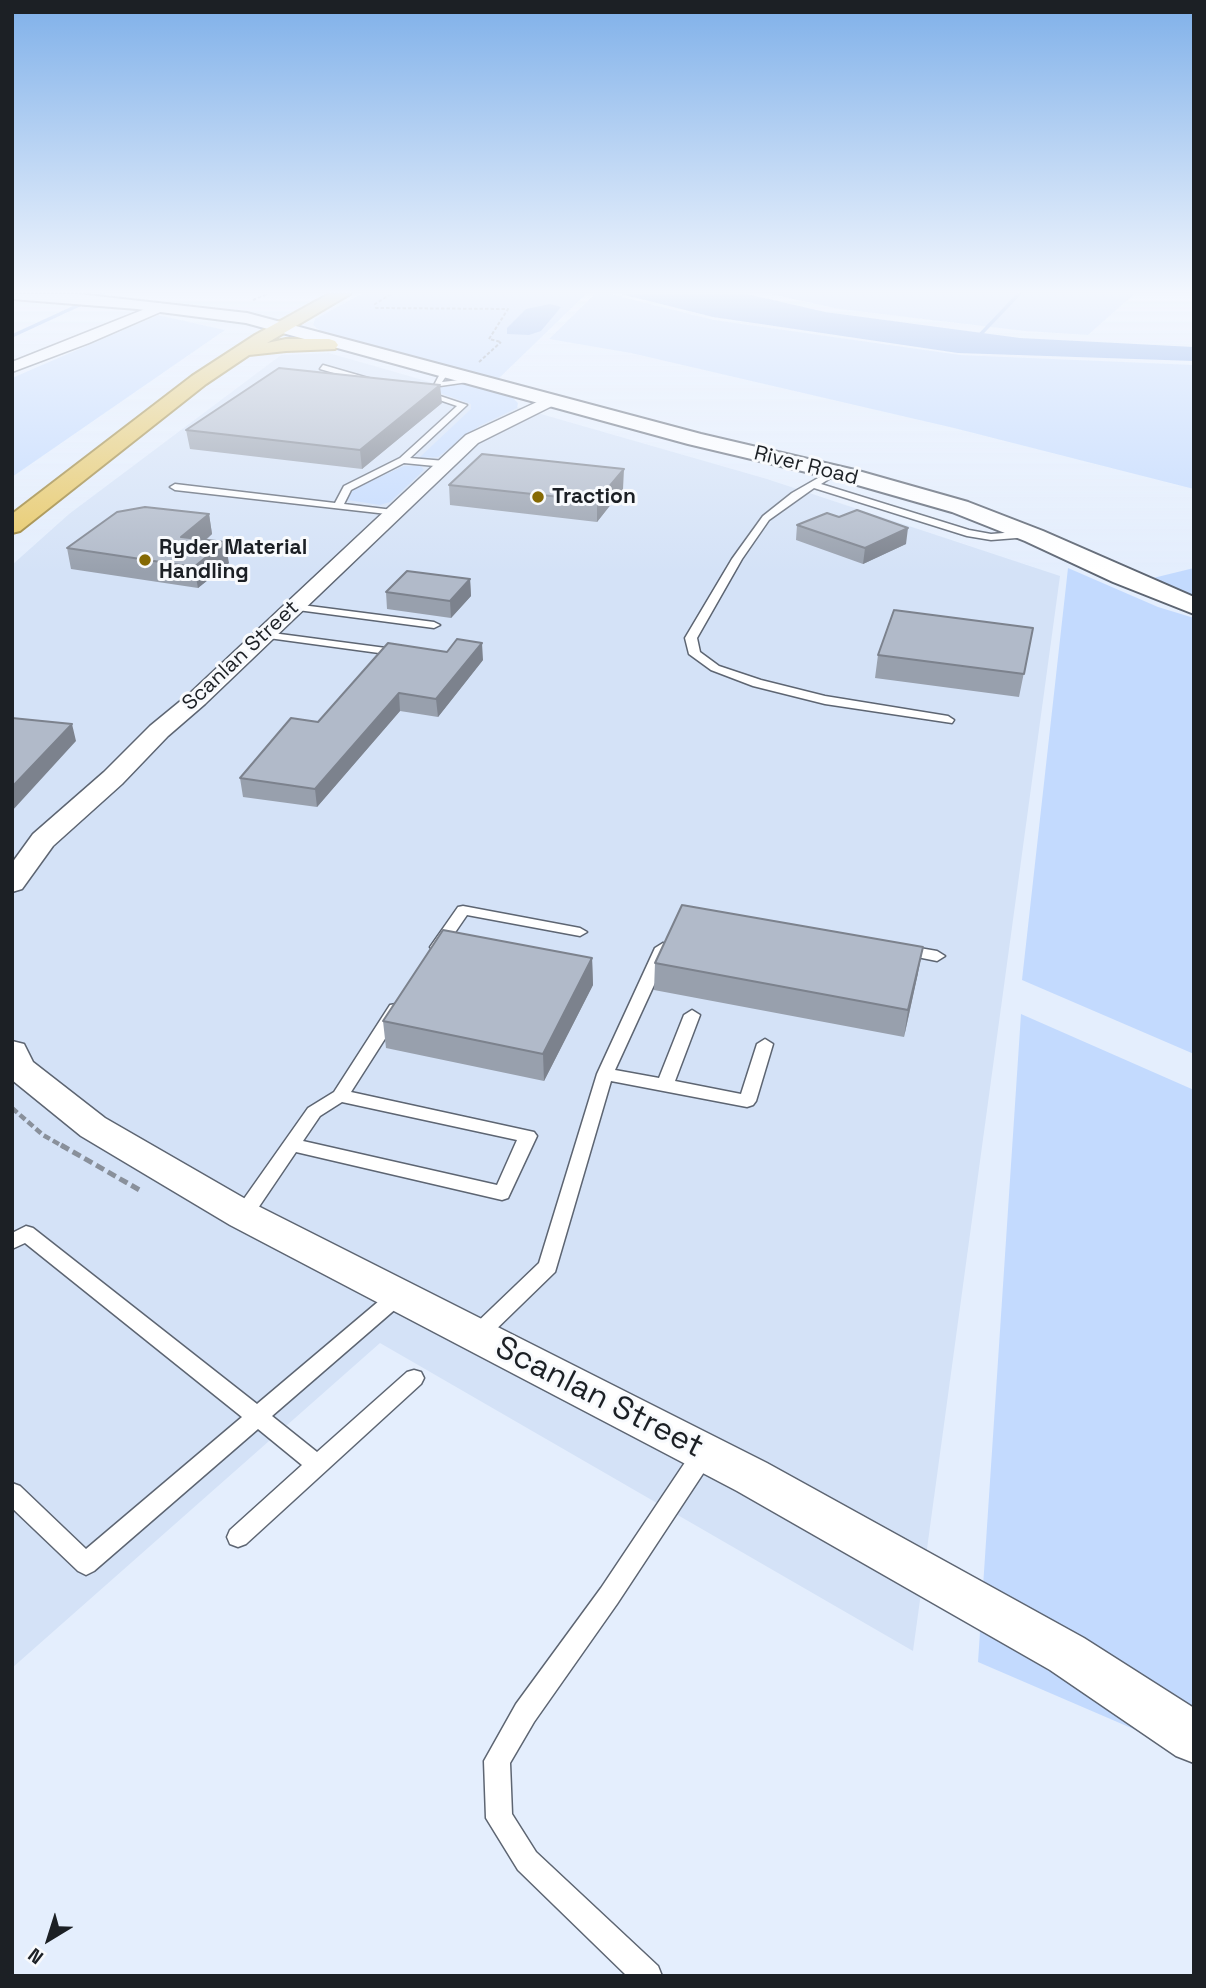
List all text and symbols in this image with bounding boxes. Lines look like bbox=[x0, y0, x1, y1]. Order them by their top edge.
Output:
street label: River Road bbox=[751, 441, 861, 491]
place label: Traction bbox=[552, 484, 636, 510]
marker: Traction bbox=[530, 489, 546, 505]
place label: Ryder Material Handling bbox=[159, 535, 307, 585]
marker: Ryder Material Handling bbox=[137, 552, 153, 568]
street label: Scanlan Street bbox=[178, 596, 304, 716]
street label: Scanlan Street bbox=[488, 1329, 710, 1467]
north arrow bbox=[14, 1904, 84, 1974]
text: N bbox=[23, 1942, 48, 1970]

